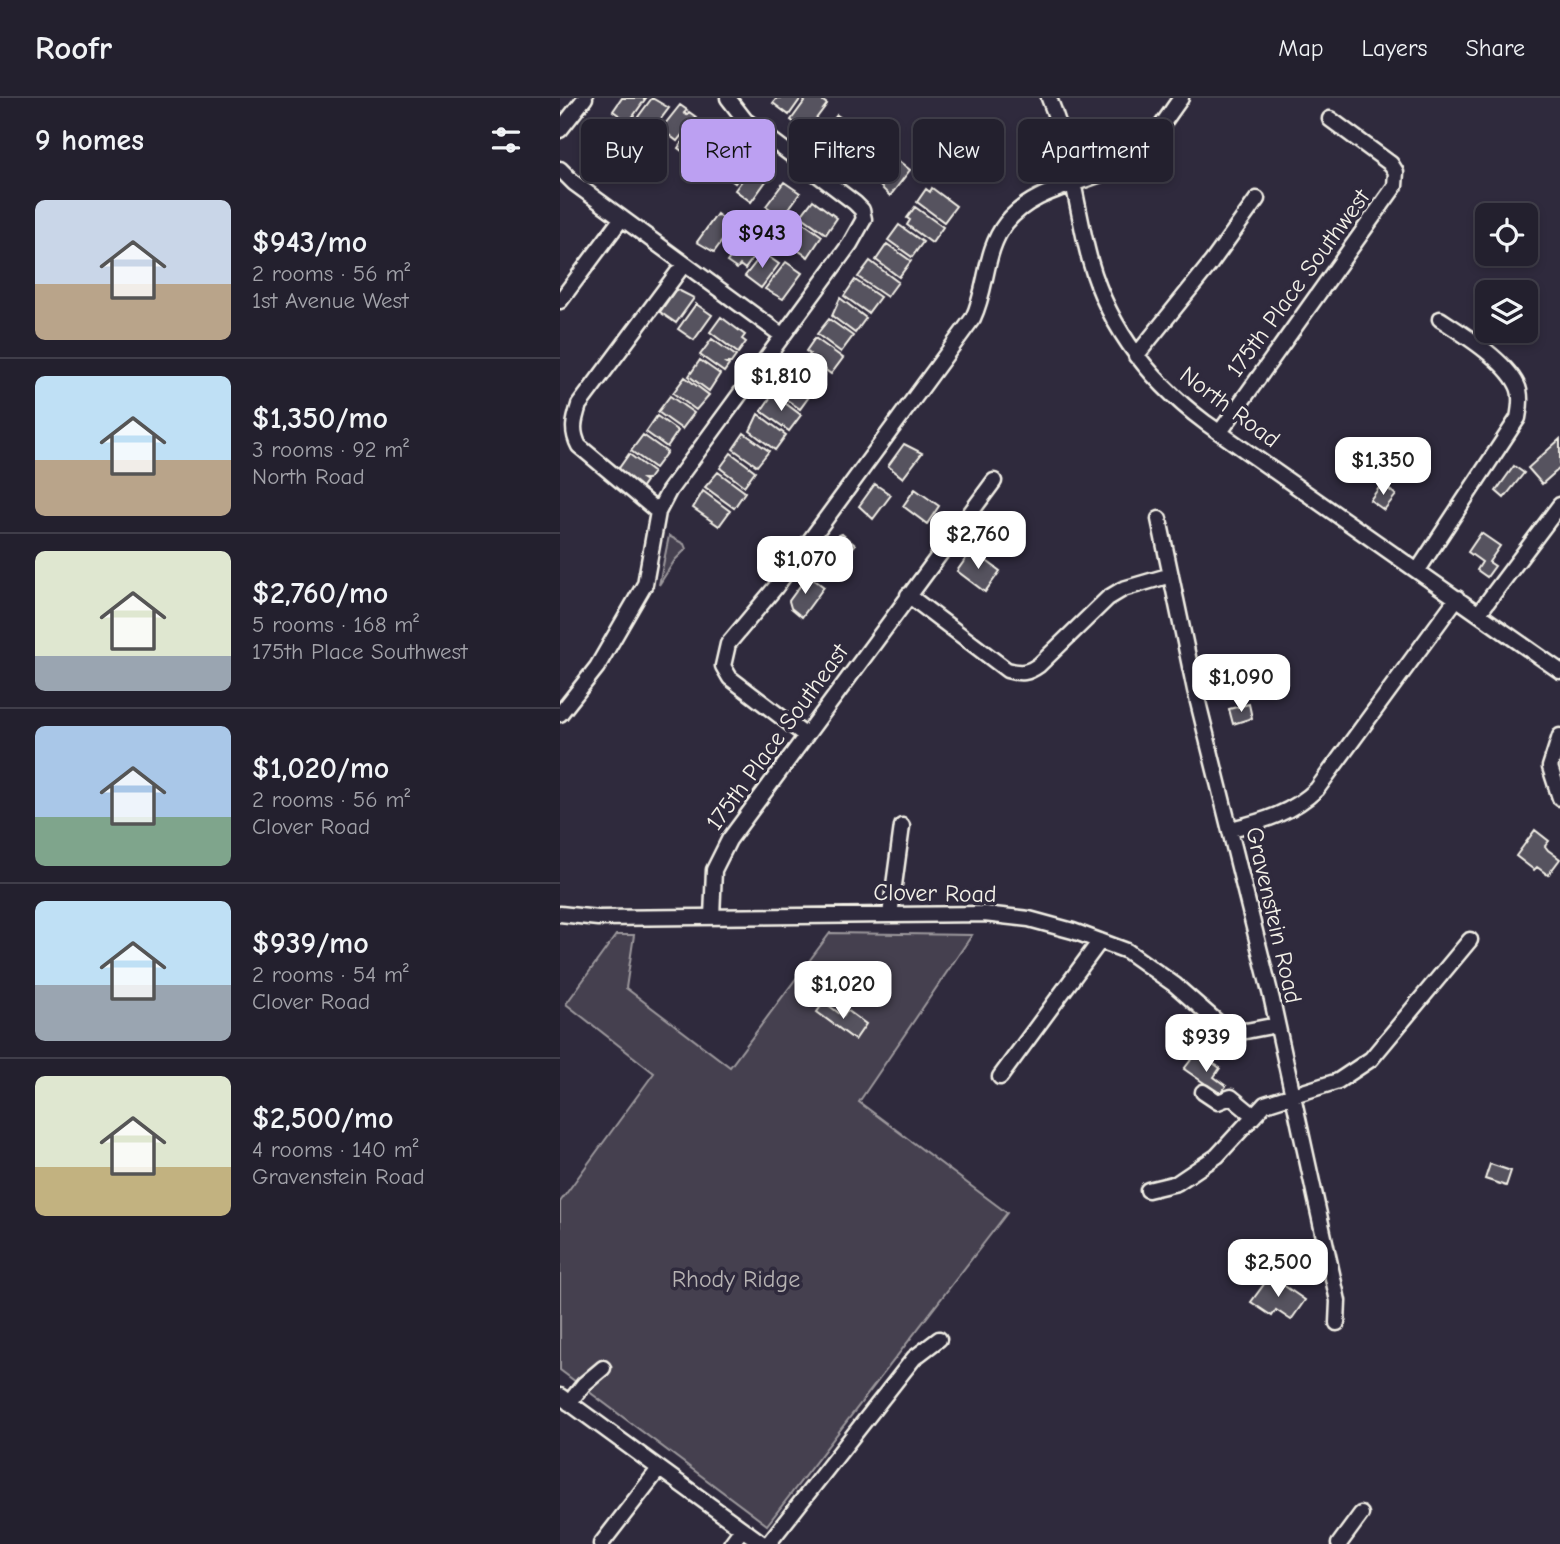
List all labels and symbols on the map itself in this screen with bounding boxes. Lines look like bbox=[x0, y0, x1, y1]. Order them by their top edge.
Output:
street label: 175th Place Southwest bbox=[1221, 183, 1376, 382]
pin: $943 bbox=[721, 211, 803, 270]
pin: $1,810 bbox=[724, 354, 838, 413]
street label: North Road bbox=[1175, 360, 1285, 454]
pin: $1,350 bbox=[1326, 438, 1440, 497]
pin: $2,760 bbox=[921, 512, 1035, 571]
pin: $1,070 bbox=[748, 536, 862, 596]
street label: 175th Place Southeast bbox=[700, 637, 855, 836]
pin: $1,090 bbox=[1184, 654, 1298, 714]
street label: Gravenstein Road bbox=[1240, 824, 1308, 1006]
street label: Clover Road bbox=[873, 878, 997, 908]
pin: $1,020 bbox=[786, 962, 900, 1021]
pin: $939 bbox=[1165, 1014, 1247, 1074]
pin: $2,500 bbox=[1221, 1240, 1335, 1299]
park label: Rhody Ridge bbox=[672, 1265, 800, 1293]

